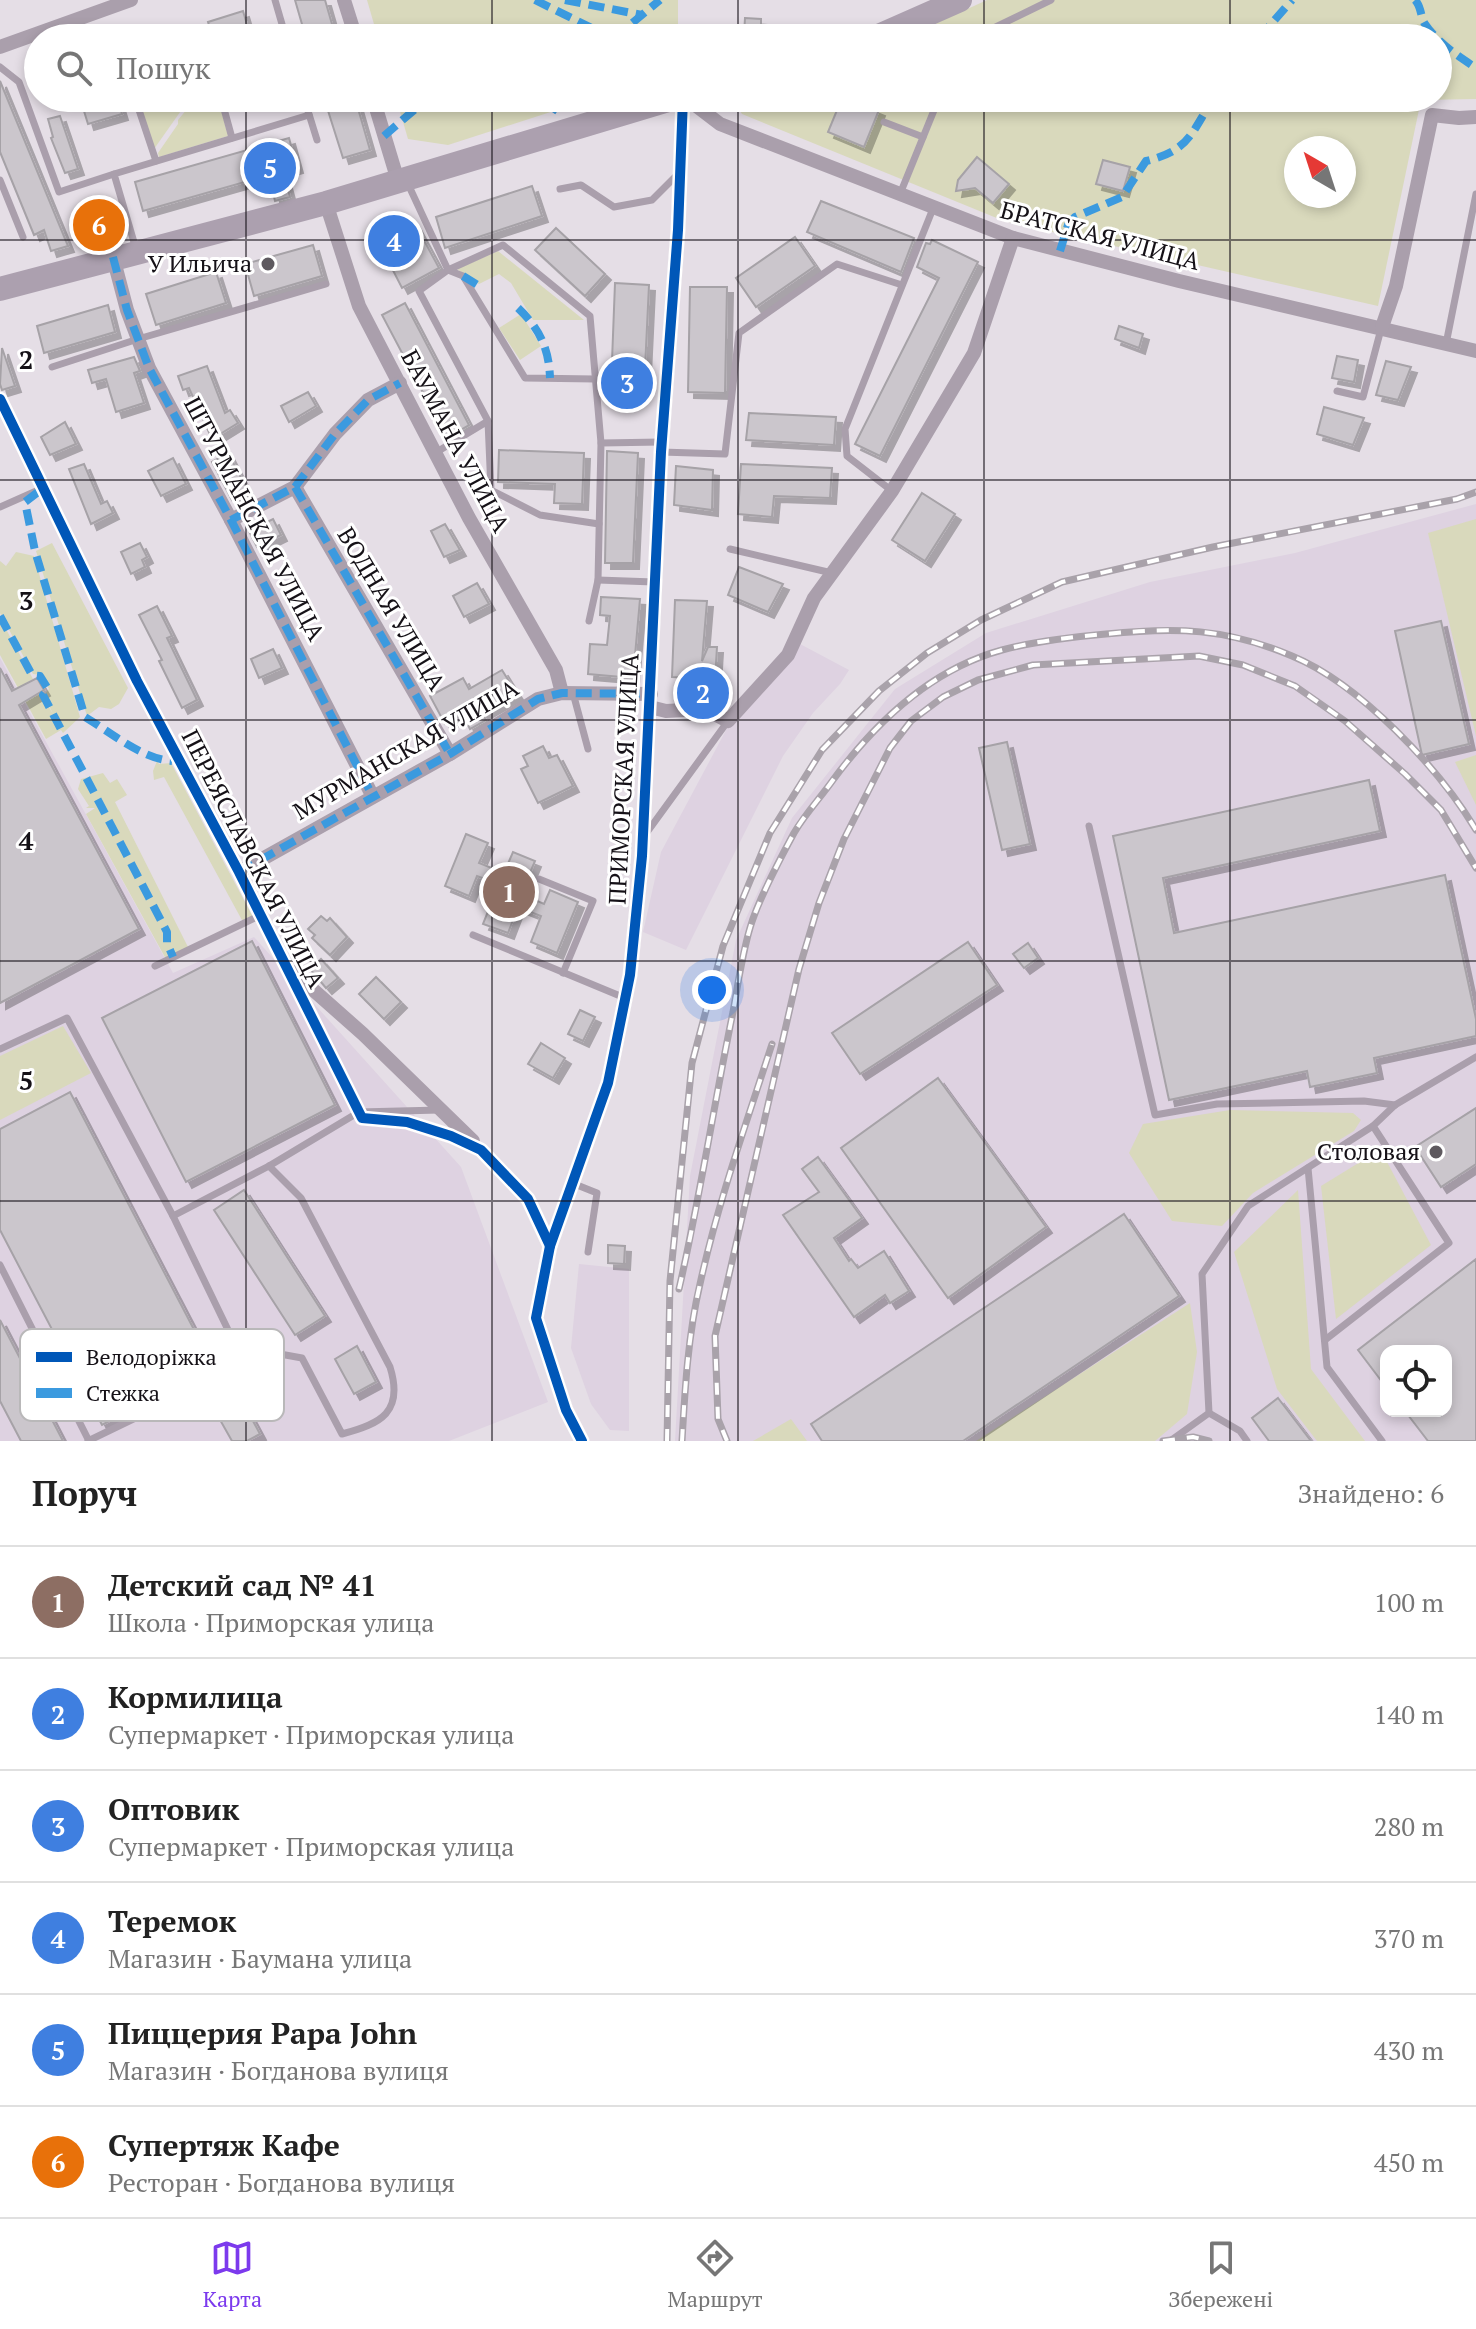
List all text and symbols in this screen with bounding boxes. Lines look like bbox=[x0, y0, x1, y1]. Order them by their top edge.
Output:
search box bbox=[24, 24, 1452, 112]
icon: search bbox=[52, 46, 96, 90]
text: Пошук bbox=[116, 48, 210, 88]
north arrow bbox=[1284, 136, 1356, 208]
pin: 5 bbox=[244, 138, 296, 198]
street label: БРАТСКАЯ УЛИЦА bbox=[997, 193, 1204, 277]
pin: 6 bbox=[73, 195, 125, 255]
pin: 4 bbox=[368, 211, 420, 271]
place label: У Ильича bbox=[148, 247, 252, 279]
marker: У Ильича bbox=[259, 255, 277, 273]
text: 2 bbox=[19, 342, 33, 376]
street label: БАУМАНА УЛИЦА bbox=[394, 344, 518, 538]
pin: 3 bbox=[601, 353, 653, 413]
street label: ШТУРМАНСКАЯ УЛИЦА bbox=[177, 391, 333, 647]
street label: ВОДНАЯ УЛИЦА bbox=[330, 521, 454, 697]
text: 3 bbox=[19, 583, 33, 617]
street label: ПРИМОРСКАЯ УЛИЦА bbox=[600, 652, 646, 905]
pin: 2 bbox=[677, 663, 729, 723]
street label: МУРМАНСКАЯ УЛИЦА bbox=[287, 671, 525, 827]
street label: ПЕРЕЯСЛАВСКАЯ УЛИЦА bbox=[175, 724, 333, 994]
text: 4 bbox=[19, 823, 34, 857]
pin: 1 bbox=[483, 862, 535, 922]
your location bbox=[692, 970, 732, 1010]
text: 5 bbox=[19, 1063, 33, 1097]
place label: Столовая bbox=[1317, 1135, 1420, 1167]
marker: Столовая bbox=[1427, 1143, 1445, 1161]
legend bbox=[20, 1329, 284, 1421]
text: Велодоріжка bbox=[86, 1342, 217, 1371]
map controls bbox=[1380, 1345, 1452, 1417]
button: locate bbox=[1380, 1345, 1452, 1417]
text: Стежка bbox=[86, 1378, 160, 1407]
text: Поруч bbox=[32, 1471, 137, 1516]
text: Знайдено: 6 bbox=[1298, 1476, 1444, 1510]
text: Детский сад № 41 bbox=[108, 1565, 377, 1605]
text: 1 bbox=[51, 1585, 65, 1619]
text: 100 m bbox=[1374, 1585, 1444, 1619]
text: Школа · Приморская улица bbox=[108, 1605, 434, 1639]
text: Кормилица bbox=[108, 1677, 283, 1717]
text: 2 bbox=[51, 1697, 65, 1731]
text: 140 m bbox=[1374, 1697, 1444, 1731]
text: Супермаркет · Приморская улица bbox=[108, 1717, 514, 1751]
text: Оптовик bbox=[108, 1789, 239, 1829]
text: 3 bbox=[51, 1809, 65, 1843]
text: 280 m bbox=[1374, 1809, 1444, 1843]
text: Супермаркет · Приморская улица bbox=[108, 1829, 514, 1863]
text: Теремок bbox=[108, 1901, 236, 1941]
text: 4 bbox=[51, 1921, 65, 1955]
text: 370 m bbox=[1374, 1921, 1444, 1955]
text: Магазин · Баумана улица bbox=[108, 1941, 412, 1975]
text: Пиццерия Papa John bbox=[108, 2013, 417, 2053]
text: 5 bbox=[51, 2033, 65, 2067]
text: 430 m bbox=[1374, 2033, 1444, 2067]
text: Магазин · Богданова вулиця bbox=[108, 2053, 449, 2087]
text: Супертяж Кафе bbox=[108, 2125, 340, 2165]
text: 6 bbox=[51, 2145, 65, 2179]
text: 450 m bbox=[1374, 2145, 1444, 2179]
text: Ресторан · Богданова вулиця bbox=[108, 2165, 455, 2199]
tab: Карта bbox=[203, 2236, 262, 2313]
tab: Маршрут bbox=[668, 2236, 763, 2313]
tab: Збережені bbox=[1168, 2236, 1273, 2313]

